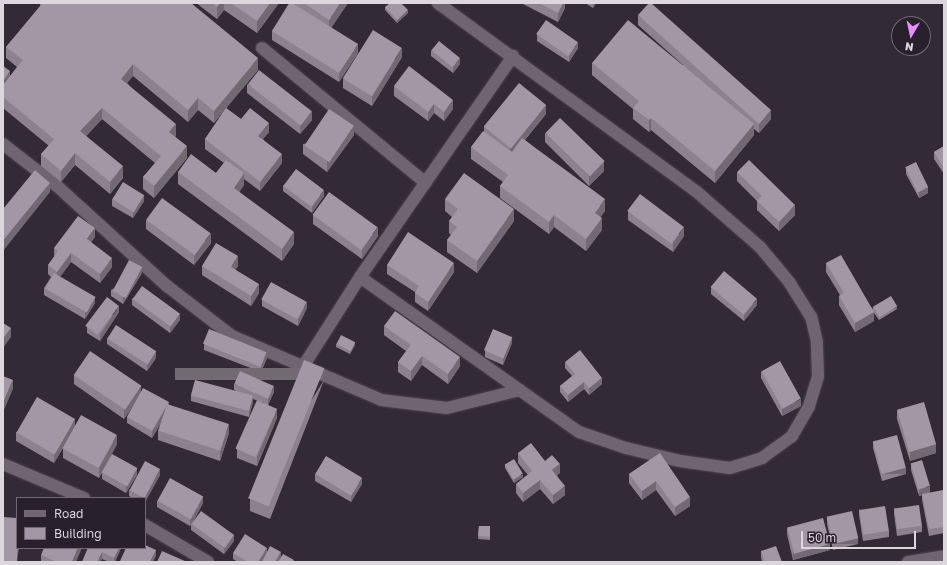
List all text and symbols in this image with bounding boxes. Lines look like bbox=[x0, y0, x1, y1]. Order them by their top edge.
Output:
north arrow bbox=[891, 16, 931, 56]
text: N bbox=[904, 40, 914, 54]
legend bbox=[16, 497, 146, 549]
text: Road bbox=[54, 506, 83, 521]
scale bar bbox=[803, 523, 918, 549]
text: Building bbox=[54, 526, 102, 541]
text: 50 m bbox=[808, 530, 836, 545]

